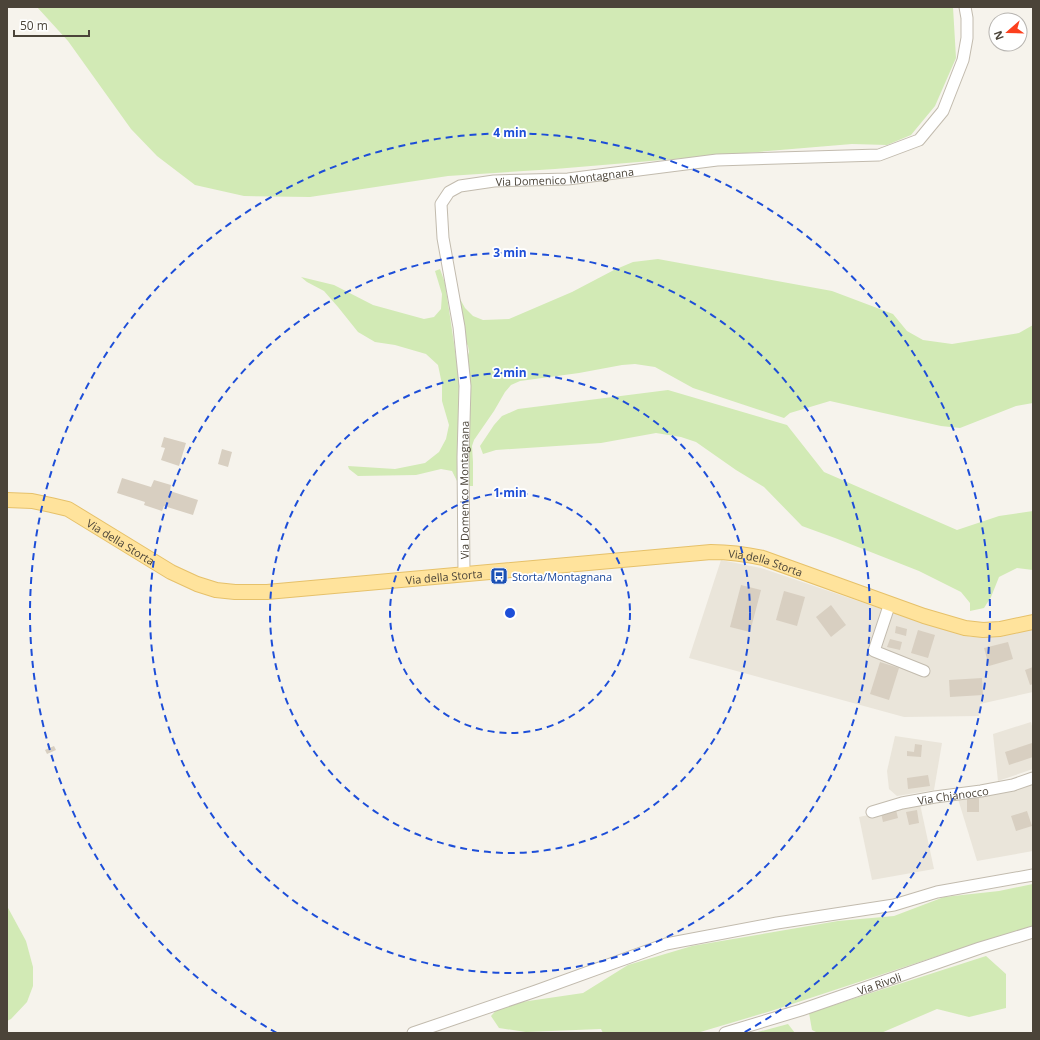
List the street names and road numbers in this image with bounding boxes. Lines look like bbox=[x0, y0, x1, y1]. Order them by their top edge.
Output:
street label: Via Domenico Montagnana bbox=[495, 163, 635, 188]
street label: Via Domenico Montagnana bbox=[455, 420, 472, 559]
street label: Via della Storta bbox=[84, 515, 158, 568]
street label: Via della Storta bbox=[728, 545, 805, 579]
street label: Via della Storta bbox=[405, 565, 483, 587]
street label: Via Chianocco bbox=[916, 782, 990, 808]
street label: Via Rivoli bbox=[855, 968, 903, 998]

